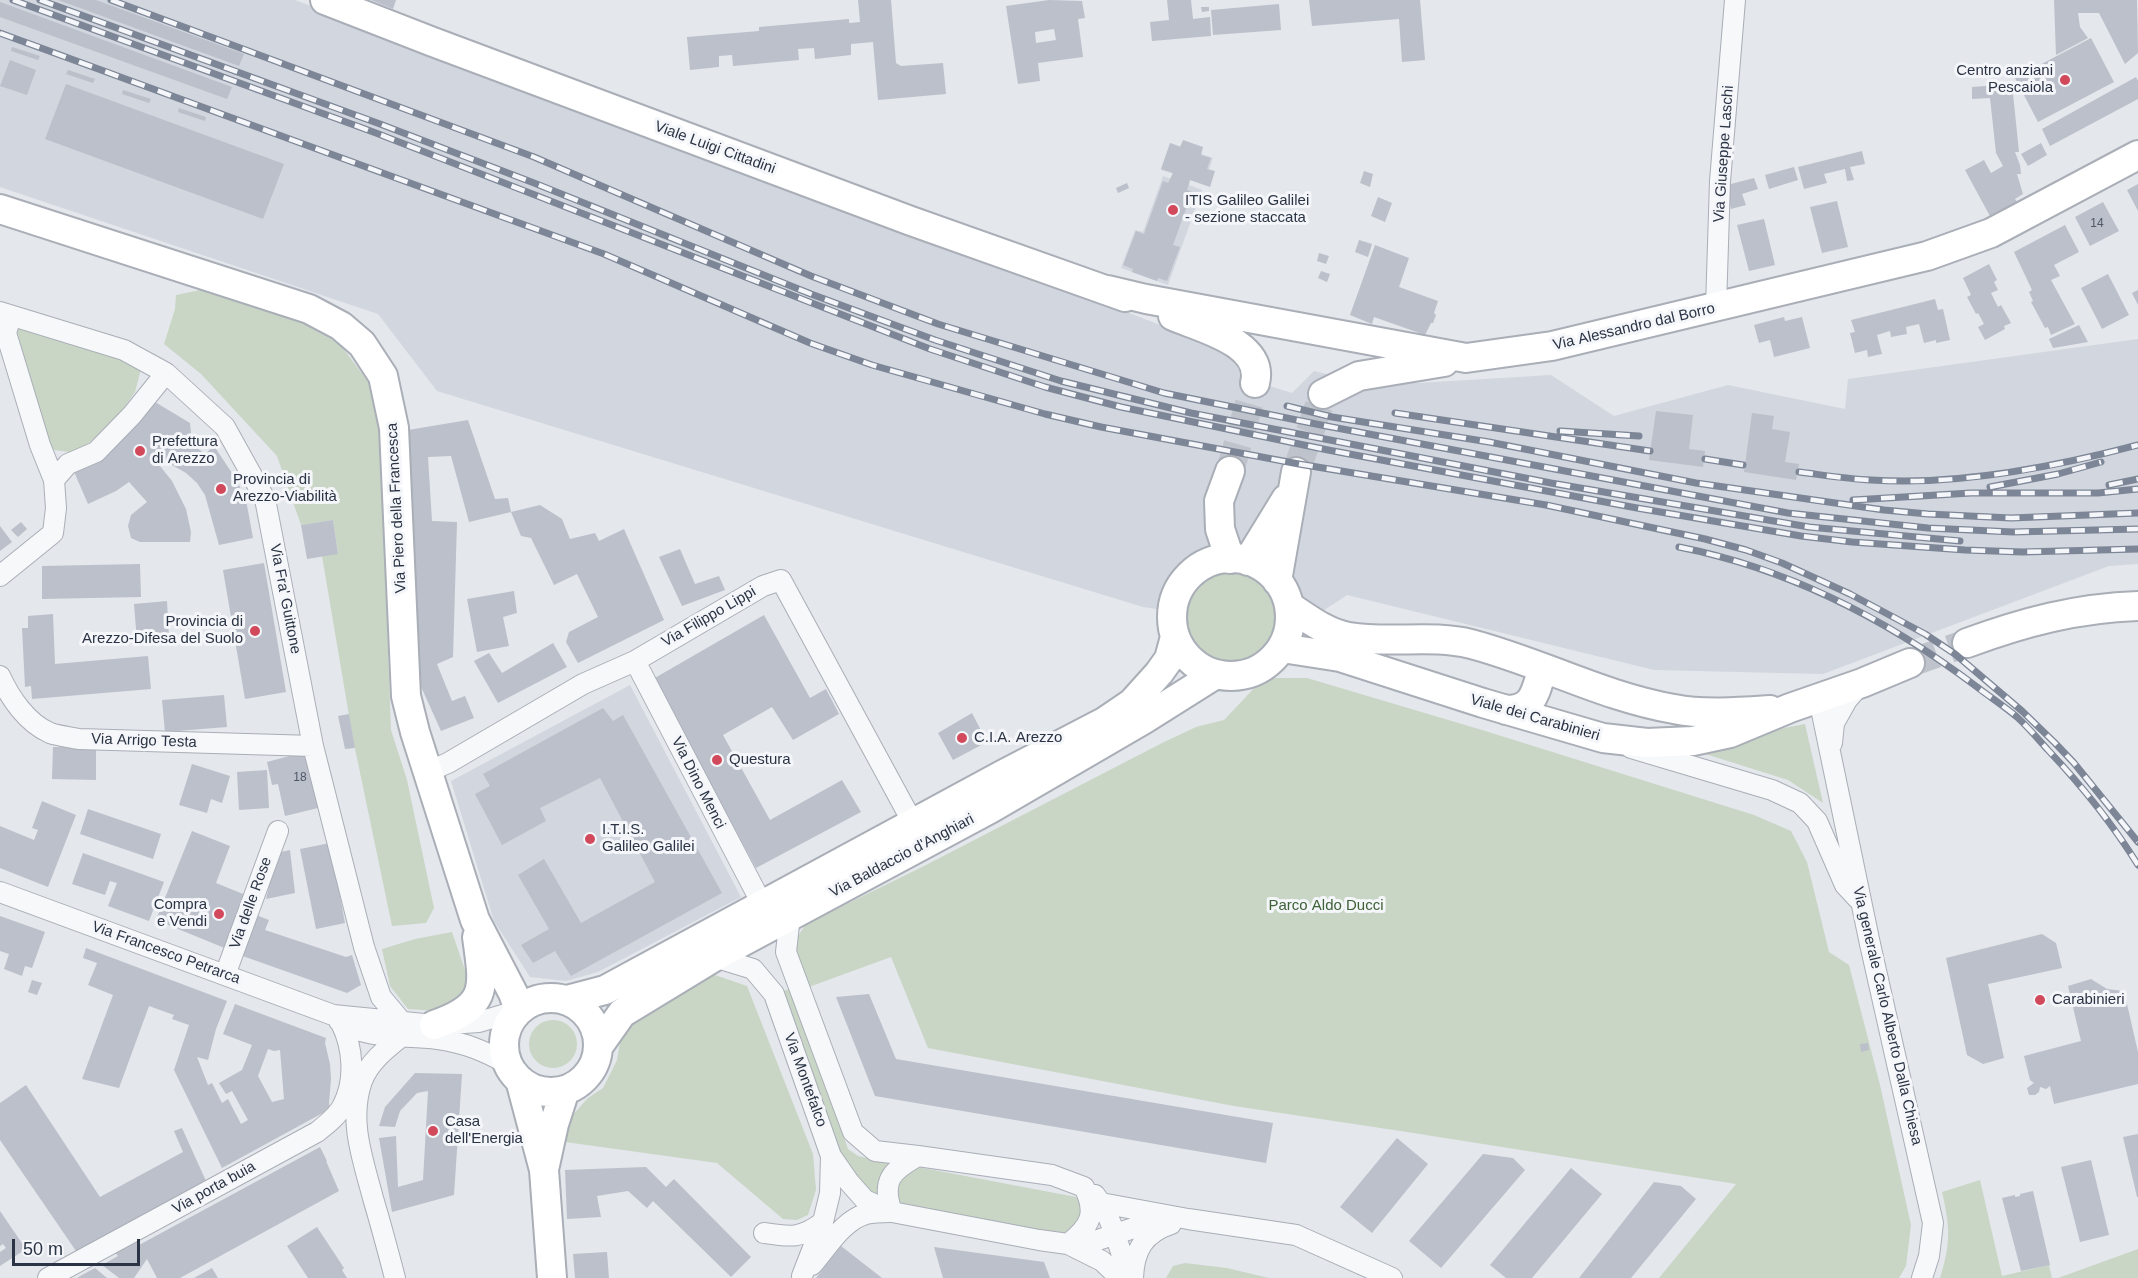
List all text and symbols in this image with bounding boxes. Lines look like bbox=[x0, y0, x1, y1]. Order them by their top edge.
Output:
place label: Centro anziani Pescaiola bbox=[1956, 62, 2053, 97]
marker: Centro anziani Pescaiola bbox=[2058, 73, 2072, 87]
street label: Via Giuseppe Laschi bbox=[1710, 85, 1738, 223]
street label: Viale Luigi Cittadini bbox=[652, 118, 778, 178]
place label: ITIS Galileo Galilei - sezione staccata bbox=[1185, 192, 1309, 227]
marker: ITIS Galileo Galilei - sezione staccata bbox=[1166, 203, 1180, 217]
house number: 14 bbox=[2090, 217, 2104, 231]
street label: Via Alessandro dal Borro bbox=[1551, 300, 1717, 354]
street label: Via Piero della Francesca bbox=[384, 422, 410, 594]
place label: Prefettura di Arezzo bbox=[152, 433, 218, 468]
marker: Prefettura di Arezzo bbox=[133, 444, 147, 458]
place label: Provincia di Arezzo-Viabilità bbox=[233, 471, 337, 506]
marker: Provincia di Arezzo-Viabilità bbox=[214, 482, 228, 496]
street label: Via Fra' Guittone bbox=[265, 542, 305, 656]
street label: Via Filippo Lippi bbox=[659, 583, 759, 651]
place label: Provincia di Arezzo-Difesa del Suolo bbox=[82, 613, 243, 648]
marker: Provincia di Arezzo-Difesa del Suolo bbox=[248, 624, 262, 638]
street label: Viale dei Carabinieri bbox=[1468, 691, 1602, 745]
place label: C.I.A. Arezzo bbox=[974, 729, 1062, 747]
street label: Via Arrigo Testa bbox=[91, 730, 197, 752]
marker: C.I.A. Arezzo bbox=[955, 731, 969, 745]
street label: Via Dino Menci bbox=[667, 734, 729, 832]
place label: Questura bbox=[729, 751, 791, 769]
marker: Questura bbox=[710, 753, 724, 767]
house number: 18 bbox=[293, 771, 307, 785]
street label: Via Baldaccio d'Anghiari bbox=[827, 810, 977, 902]
place label: I.T.I.S. Galileo Galilei bbox=[602, 821, 695, 856]
marker: I.T.I.S. Galileo Galilei bbox=[583, 832, 597, 846]
street label: Via delle Rose bbox=[226, 855, 276, 951]
street label: Via generale Carlo Alberto Dalla Chiesa bbox=[1848, 885, 1926, 1147]
place label: Compra e Vendi bbox=[154, 896, 207, 931]
park label: Parco Aldo Ducci bbox=[1268, 897, 1384, 915]
marker: Compra e Vendi bbox=[212, 907, 226, 921]
street label: Via Francesco Petrarca bbox=[89, 918, 243, 988]
place label: Carabinieri bbox=[2052, 991, 2125, 1009]
marker: Carabinieri bbox=[2033, 993, 2047, 1007]
street label: Via Montefalco bbox=[780, 1030, 830, 1130]
place label: Casa dell'Energia bbox=[445, 1113, 523, 1148]
marker: Casa dell'Energia bbox=[426, 1124, 440, 1138]
street label: Via porta buia bbox=[169, 1158, 259, 1218]
scale bar bbox=[15, 1227, 142, 1265]
text: 50 m bbox=[23, 1239, 63, 1259]

